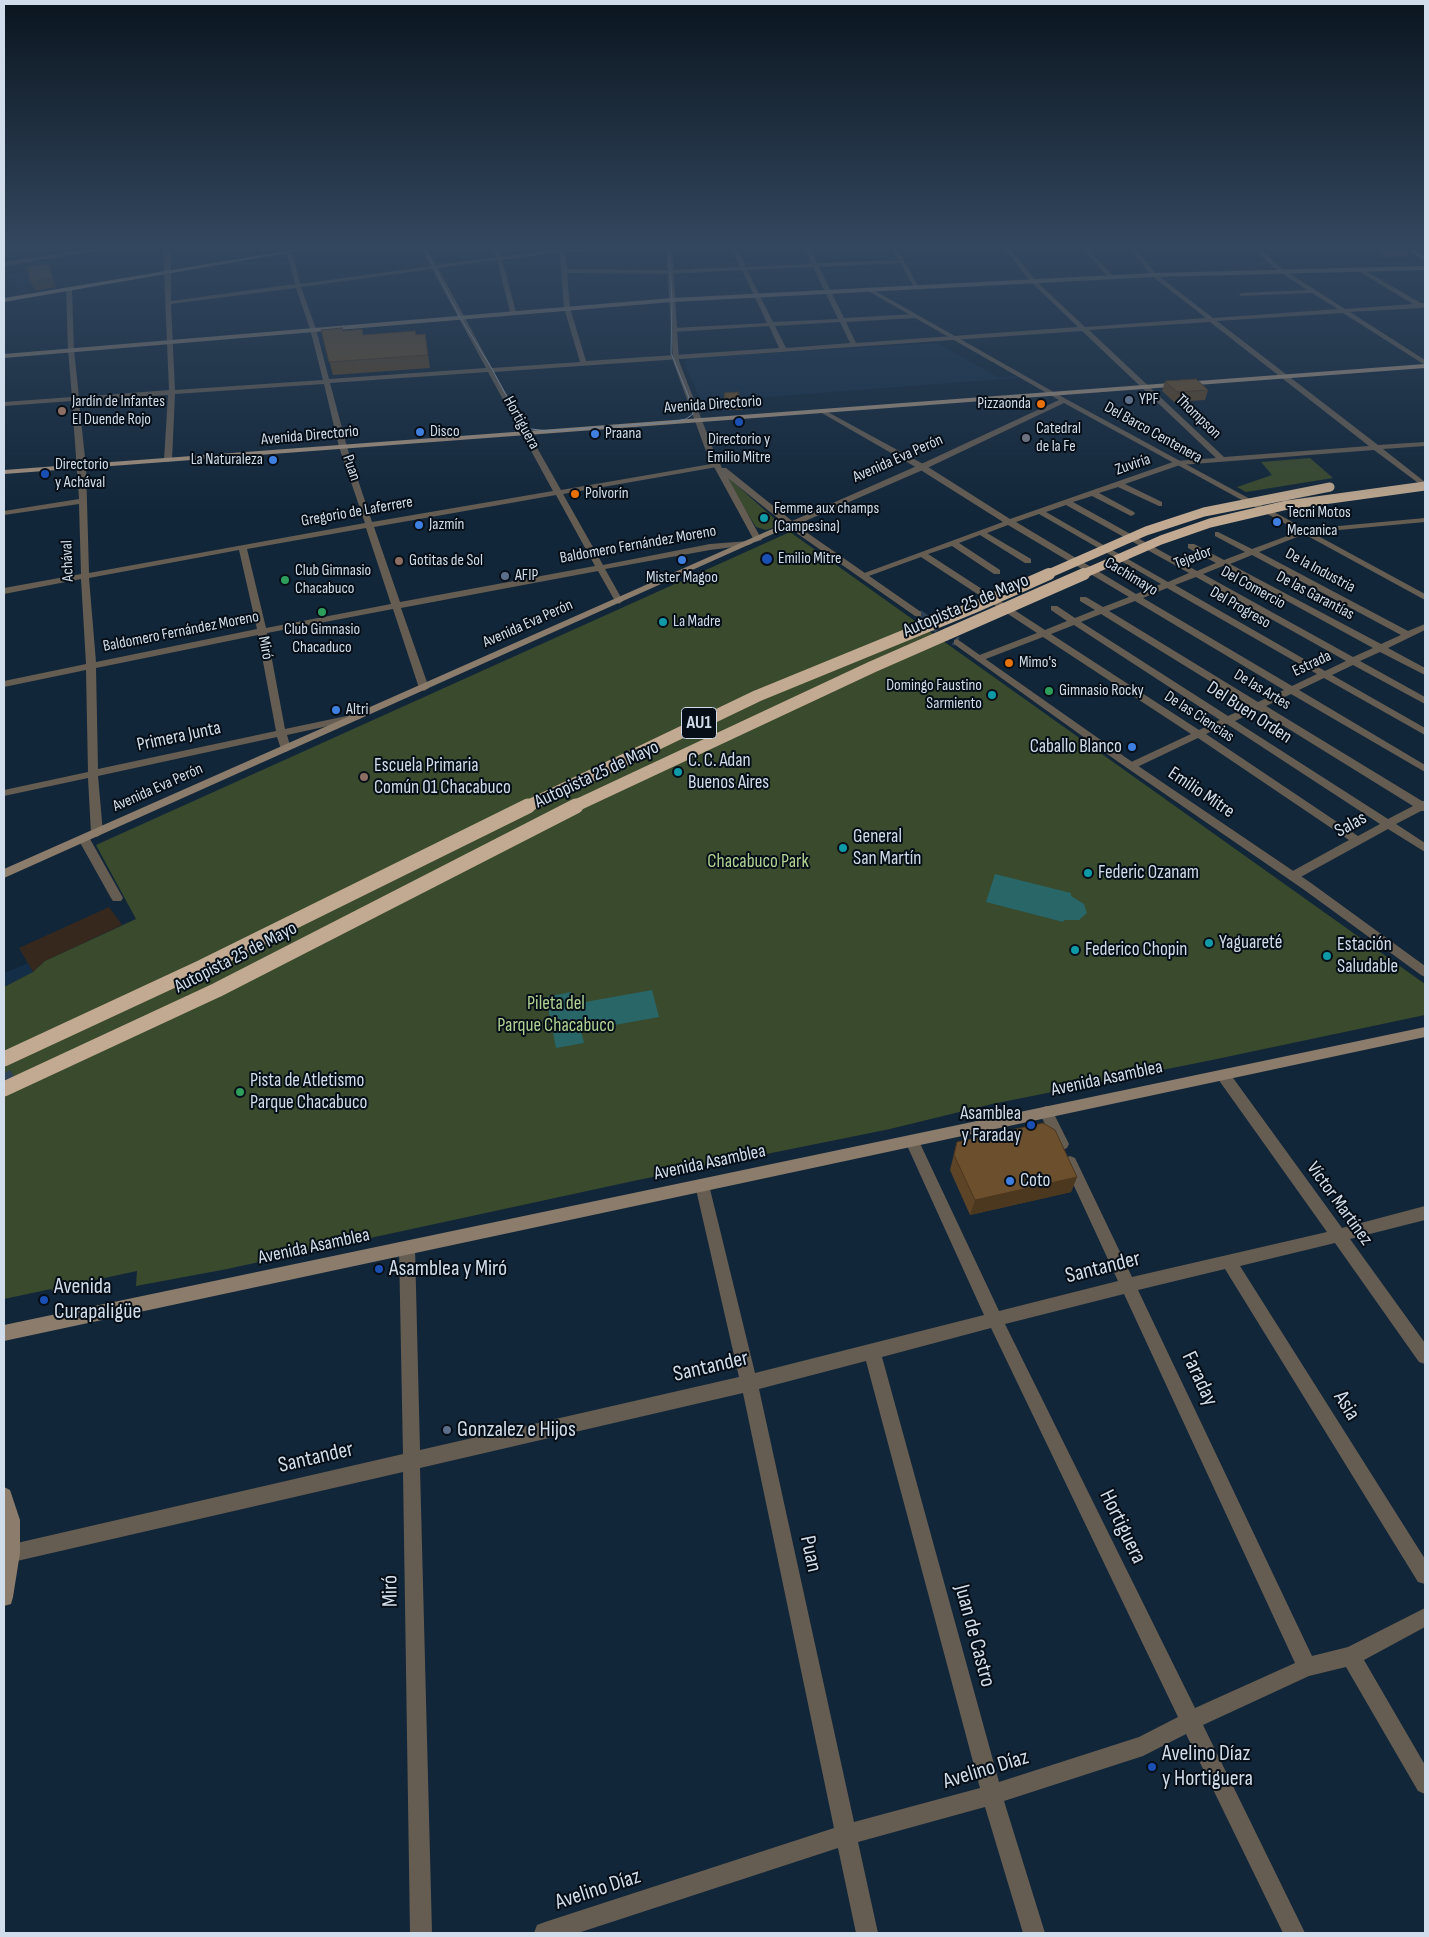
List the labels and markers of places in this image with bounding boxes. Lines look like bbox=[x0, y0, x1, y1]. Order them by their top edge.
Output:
place label: YPF bbox=[1139, 390, 1159, 410]
place label: Jardín de Infantes El Duende Rojo bbox=[72, 392, 165, 430]
place label: Pizzaonda bbox=[977, 394, 1031, 414]
marker: YPF bbox=[1123, 394, 1135, 406]
marker: Pizzaonda bbox=[1035, 398, 1047, 410]
marker: Jardín de Infantes El Duende Rojo bbox=[56, 405, 68, 417]
marker: Directorio y Emilio Mitre bbox=[733, 416, 745, 428]
place label: Catedral de la Fe bbox=[1036, 419, 1081, 457]
place label: Disco bbox=[430, 422, 460, 442]
place label: Praana bbox=[605, 424, 641, 444]
marker: Disco bbox=[414, 426, 426, 438]
marker: Praana bbox=[589, 428, 601, 440]
place label: Directorio y Emilio Mitre bbox=[707, 430, 771, 468]
marker: Catedral de la Fe bbox=[1020, 432, 1032, 444]
place label: La Naturaleza bbox=[191, 450, 263, 470]
marker: La Naturaleza bbox=[267, 454, 279, 466]
place label: Directorio y Achával bbox=[55, 455, 109, 493]
marker: Directorio y Achával bbox=[39, 468, 51, 480]
place label: Polvorín bbox=[585, 484, 628, 504]
marker: Polvorín bbox=[569, 488, 581, 500]
place label: Femme aux champs (Campesina) bbox=[774, 499, 879, 537]
place label: Tecni Motos Mecanica bbox=[1287, 503, 1351, 541]
marker: Femme aux champs (Campesina) bbox=[758, 512, 770, 524]
place label: Jazmín bbox=[429, 515, 464, 535]
marker: Tecni Motos Mecanica bbox=[1271, 516, 1283, 528]
marker: Jazmín bbox=[413, 519, 425, 531]
place label: Emilio Mitre bbox=[778, 549, 841, 569]
place label: Gotitas de Sol bbox=[409, 551, 483, 571]
marker: Emilio Mitre bbox=[760, 552, 774, 566]
marker: Mister Magoo bbox=[676, 554, 688, 566]
marker: Gotitas de Sol bbox=[393, 555, 405, 567]
place label: Club Gimnasio Chacabuco bbox=[295, 561, 371, 599]
place label: AFIP bbox=[515, 566, 538, 586]
place label: Mister Magoo bbox=[646, 568, 718, 588]
marker: AFIP bbox=[499, 570, 511, 582]
marker: Club Gimnasio Chacabuco bbox=[279, 574, 291, 586]
marker: Club Gimnasio Chacaduco bbox=[316, 606, 328, 618]
place label: La Madre bbox=[673, 612, 721, 632]
marker: La Madre bbox=[657, 616, 669, 628]
place label: Club Gimnasio Chacaduco bbox=[284, 620, 360, 658]
place label: Mimo's bbox=[1019, 653, 1057, 673]
marker: Mimo's bbox=[1003, 657, 1015, 669]
place label: Domingo Faustino Sarmiento bbox=[886, 676, 982, 714]
place label: Gimnasio Rocky bbox=[1059, 681, 1144, 701]
marker: Gimnasio Rocky bbox=[1043, 685, 1055, 697]
marker: Domingo Faustino Sarmiento bbox=[986, 689, 998, 701]
place label: Altri bbox=[346, 700, 368, 720]
marker: Altri bbox=[330, 704, 342, 716]
place label: Caballo Blanco bbox=[1030, 736, 1122, 758]
marker: Caballo Blanco bbox=[1126, 741, 1138, 753]
place label: C. C. Adan Buenos Aires bbox=[688, 750, 769, 794]
place label: Escuela Primaria Común 01 Chacabuco bbox=[374, 755, 511, 799]
marker: C. C. Adan Buenos Aires bbox=[672, 766, 684, 778]
marker: Escuela Primaria Común 01 Chacabuco bbox=[358, 771, 370, 783]
place label: General San Martín bbox=[853, 826, 921, 870]
marker: General San Martín bbox=[837, 842, 849, 854]
place label: Federic Ozanam bbox=[1098, 862, 1199, 884]
marker: Federic Ozanam bbox=[1082, 867, 1094, 879]
place label: Yaguareté bbox=[1219, 932, 1282, 954]
place label: Estación Saludable bbox=[1337, 934, 1398, 978]
marker: Yaguareté bbox=[1203, 937, 1215, 949]
place label: Federico Chopin bbox=[1085, 939, 1187, 961]
marker: Federico Chopin bbox=[1069, 944, 1081, 956]
marker: Estación Saludable bbox=[1321, 950, 1333, 962]
place label: Pista de Atletismo Parque Chacabuco bbox=[250, 1070, 367, 1114]
marker: Pista de Atletismo Parque Chacabuco bbox=[234, 1086, 246, 1098]
place label: Asamblea y Faraday bbox=[960, 1103, 1021, 1147]
marker: Asamblea y Faraday bbox=[1025, 1119, 1037, 1131]
place label: Coto bbox=[1020, 1170, 1050, 1192]
marker: Coto bbox=[1004, 1175, 1016, 1187]
place label: Asamblea y Miró bbox=[389, 1256, 507, 1282]
marker: Asamblea y Miró bbox=[373, 1263, 385, 1275]
place label: Avenida Curapaligüe bbox=[54, 1274, 141, 1325]
marker: Avenida Curapaligüe bbox=[38, 1294, 50, 1306]
place label: Gonzalez e Hijos bbox=[457, 1417, 576, 1443]
marker: Gonzalez e Hijos bbox=[441, 1424, 453, 1436]
place label: Avelino Díaz y Hortiguera bbox=[1162, 1741, 1253, 1792]
marker: Avelino Díaz y Hortiguera bbox=[1146, 1761, 1158, 1773]

